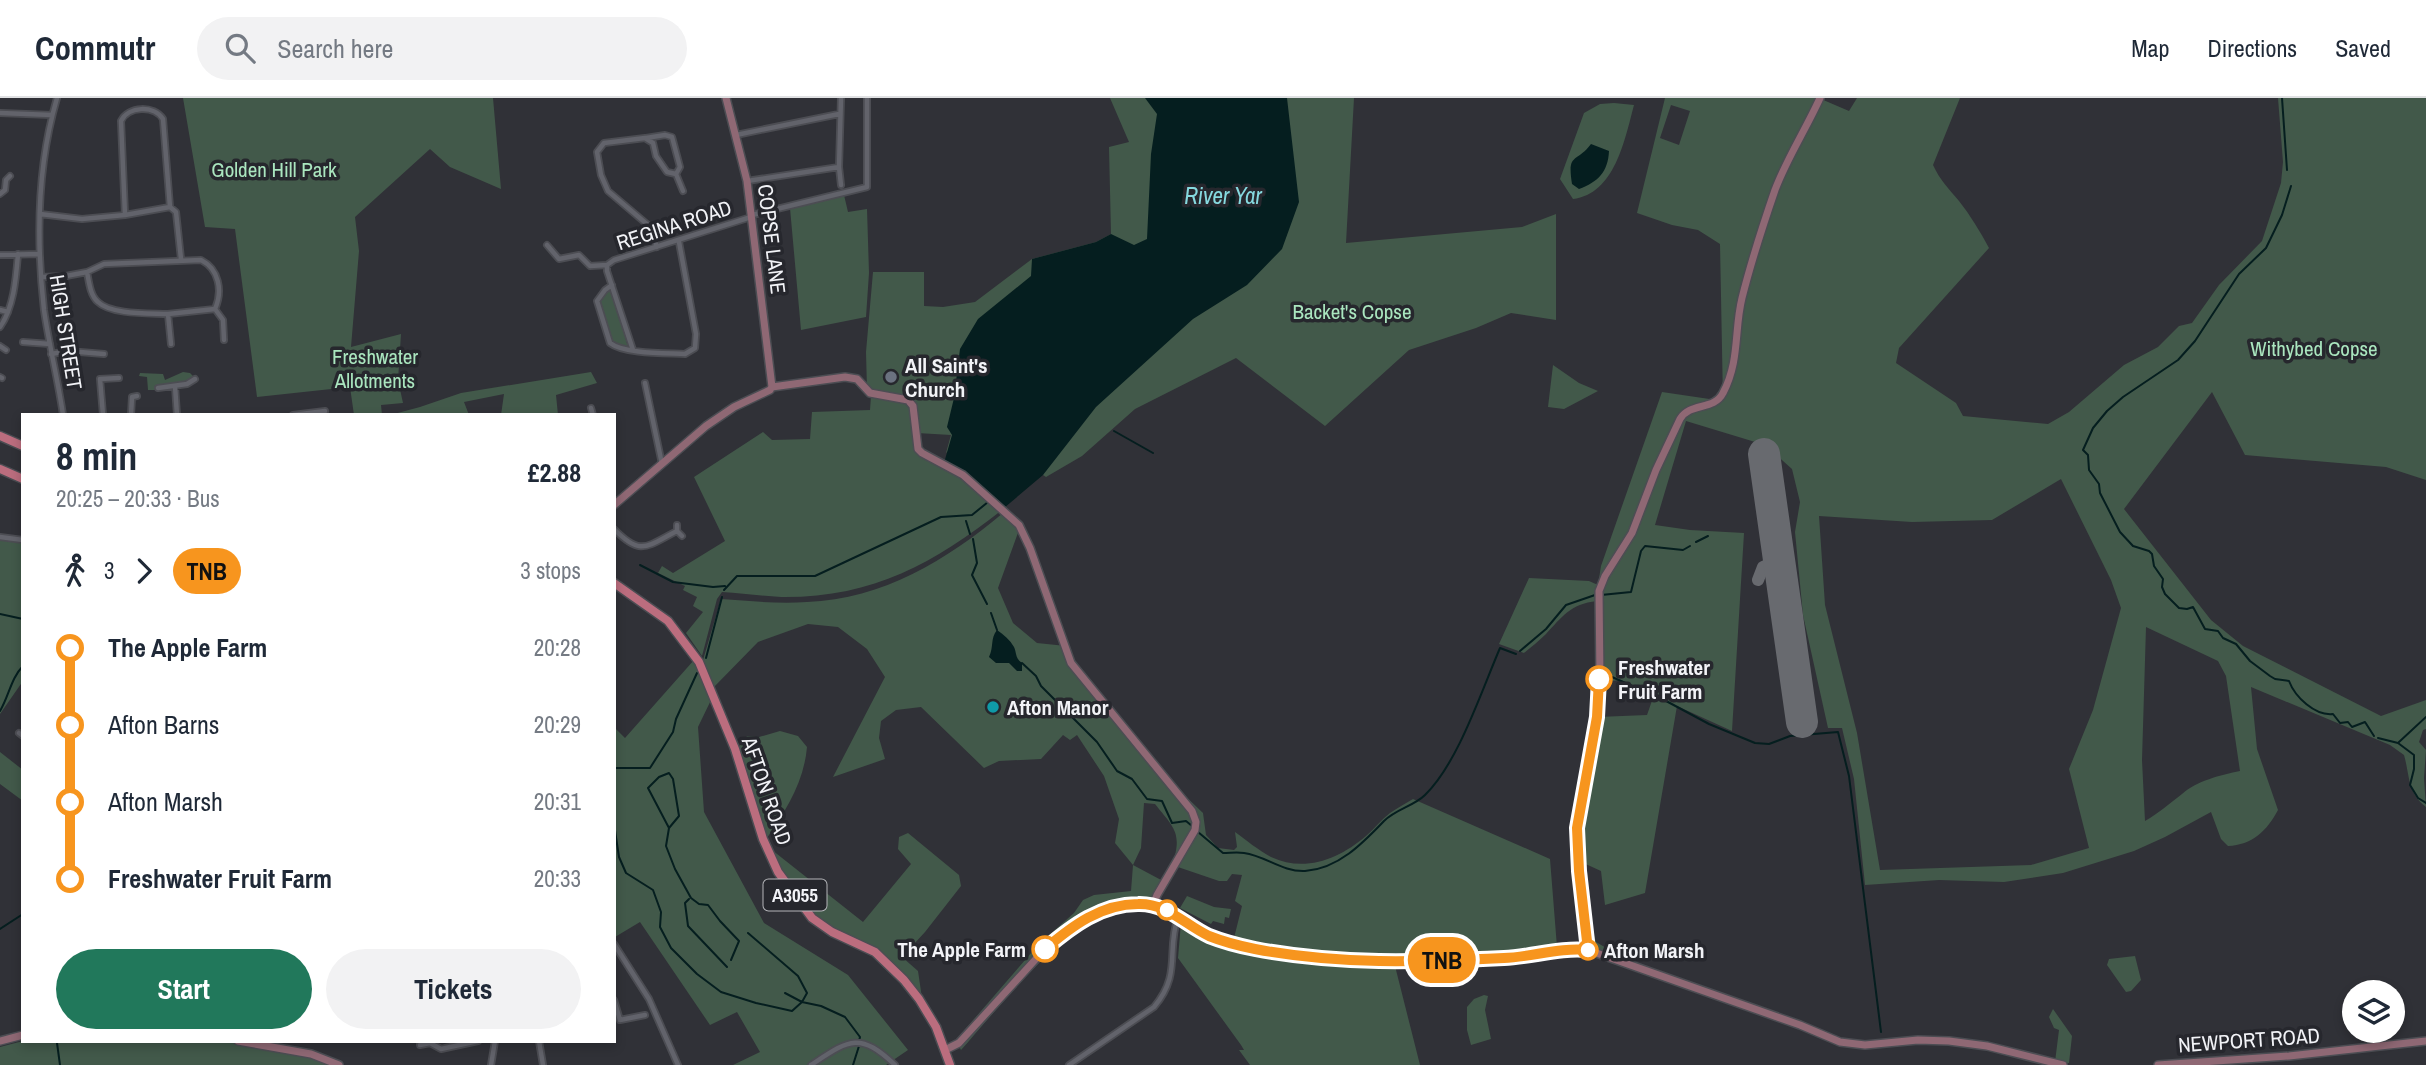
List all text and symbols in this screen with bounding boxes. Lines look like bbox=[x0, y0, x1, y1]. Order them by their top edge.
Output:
search box bbox=[197, 17, 687, 80]
text: Commutr bbox=[35, 26, 155, 70]
icon: search bbox=[221, 29, 259, 67]
text: Search here bbox=[277, 31, 393, 66]
text: Map bbox=[2131, 32, 2169, 64]
text: Directions bbox=[2207, 32, 2297, 64]
text: Saved bbox=[2335, 32, 2391, 64]
park label: Golden Hill Park bbox=[211, 155, 337, 184]
water label: River Yar bbox=[1184, 180, 1262, 211]
street label: COPSE LANE bbox=[751, 183, 793, 295]
street label: REGINA ROAD bbox=[613, 193, 735, 257]
street label: HIGH STREET bbox=[43, 273, 89, 392]
park label: Backet's Copse bbox=[1292, 297, 1412, 326]
park label: Withybed Copse bbox=[2250, 334, 2378, 363]
park label: Freshwater Allotments bbox=[332, 342, 418, 395]
place label: All Saint's Church bbox=[905, 351, 988, 404]
marker: All Saint's Church bbox=[883, 369, 899, 385]
text: 8 min bbox=[56, 431, 137, 482]
text: £2.88 bbox=[528, 455, 581, 490]
text: 20:25 – 20:33 · Bus bbox=[56, 483, 220, 514]
icon: walk bbox=[56, 552, 94, 590]
icon: forward bbox=[125, 552, 163, 590]
text: 3 bbox=[104, 555, 115, 586]
text: TNB bbox=[187, 555, 227, 587]
text: 3 stops bbox=[520, 555, 581, 586]
text: The Apple Farm bbox=[108, 630, 267, 665]
text: 20:28 bbox=[534, 632, 581, 663]
place label: Freshwater Fruit Farm bbox=[1618, 653, 1710, 706]
marker: Freshwater Fruit Farm bbox=[1586, 666, 1612, 692]
place label: Afton Manor bbox=[1007, 693, 1109, 722]
marker: Afton Manor bbox=[985, 699, 1001, 715]
text: Afton Barns bbox=[108, 707, 219, 742]
text: 20:29 bbox=[534, 709, 581, 740]
street label: AFTON ROAD bbox=[735, 732, 799, 849]
text: Afton Marsh bbox=[108, 784, 223, 819]
text: 20:31 bbox=[534, 786, 581, 817]
text: Freshwater Fruit Farm bbox=[108, 861, 332, 896]
text: 20:33 bbox=[534, 863, 581, 894]
road number: A3055 bbox=[764, 880, 826, 910]
unlabelled marker bbox=[1157, 900, 1177, 920]
place label: The Apple Farm bbox=[897, 935, 1026, 964]
marker: The Apple Farm bbox=[1032, 936, 1058, 962]
place label: Afton Marsh bbox=[1604, 936, 1704, 965]
line badge: TNB bbox=[1402, 937, 1482, 983]
marker: Afton Marsh bbox=[1578, 940, 1598, 960]
text: TNB bbox=[1422, 944, 1462, 976]
button: Start bbox=[56, 949, 312, 1029]
button: Tickets bbox=[326, 949, 581, 1029]
map controls bbox=[2342, 980, 2405, 1043]
button: layers bbox=[2342, 980, 2405, 1043]
street label: NEWPORT ROAD bbox=[2177, 1021, 2321, 1059]

